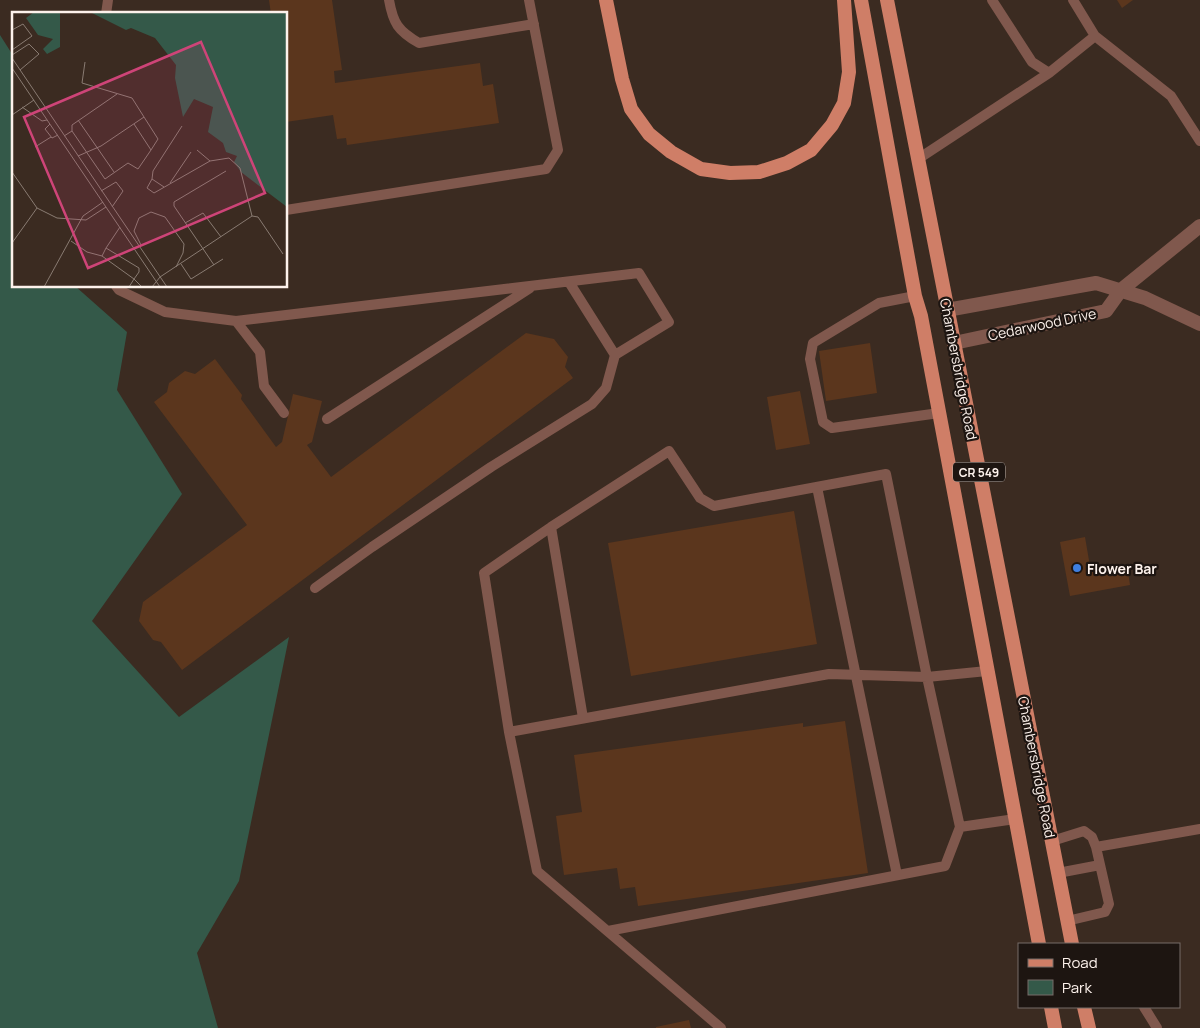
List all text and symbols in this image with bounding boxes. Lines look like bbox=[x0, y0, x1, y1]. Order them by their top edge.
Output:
inset map bbox=[12, 12, 288, 288]
street label: Chambersbridge Road bbox=[936, 297, 982, 441]
street label: Cedarwood Drive bbox=[986, 303, 1098, 345]
road number: CR 549 bbox=[953, 462, 1005, 482]
place label: Flower Bar bbox=[1087, 559, 1157, 578]
marker: Flower Bar bbox=[1071, 562, 1083, 574]
street label: Chambersbridge Road bbox=[1014, 695, 1060, 839]
legend bbox=[1018, 943, 1180, 1008]
text: Road bbox=[1062, 952, 1098, 973]
text: Park bbox=[1062, 977, 1092, 998]

